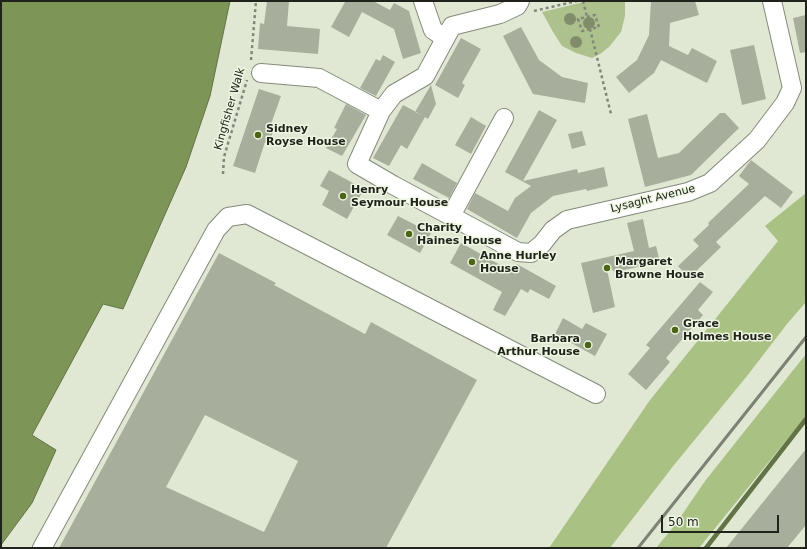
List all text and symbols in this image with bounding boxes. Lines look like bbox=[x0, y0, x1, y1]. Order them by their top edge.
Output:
street label: Kingfisher Walk bbox=[212, 66, 248, 152]
place label: Sidney Royse House bbox=[266, 122, 346, 148]
marker: Sidney Royse House bbox=[253, 130, 263, 140]
street label: Lysaght Avenue bbox=[609, 182, 697, 216]
place label: Henry Seymour House bbox=[351, 183, 448, 209]
marker: Henry Seymour House bbox=[338, 191, 348, 201]
place label: Charity Haines House bbox=[417, 221, 502, 247]
marker: Charity Haines House bbox=[404, 229, 414, 239]
place label: Anne Hurley House bbox=[480, 249, 556, 275]
place label: Margaret Browne House bbox=[615, 255, 704, 281]
marker: Anne Hurley House bbox=[467, 257, 477, 267]
marker: Margaret Browne House bbox=[602, 263, 612, 273]
place label: Grace Holmes House bbox=[683, 317, 771, 343]
marker: Grace Holmes House bbox=[670, 325, 680, 335]
place label: Barbara Arthur House bbox=[497, 332, 580, 358]
marker: Barbara Arthur House bbox=[583, 340, 593, 350]
scale bar bbox=[663, 507, 781, 533]
text: 50 m bbox=[668, 515, 699, 529]

